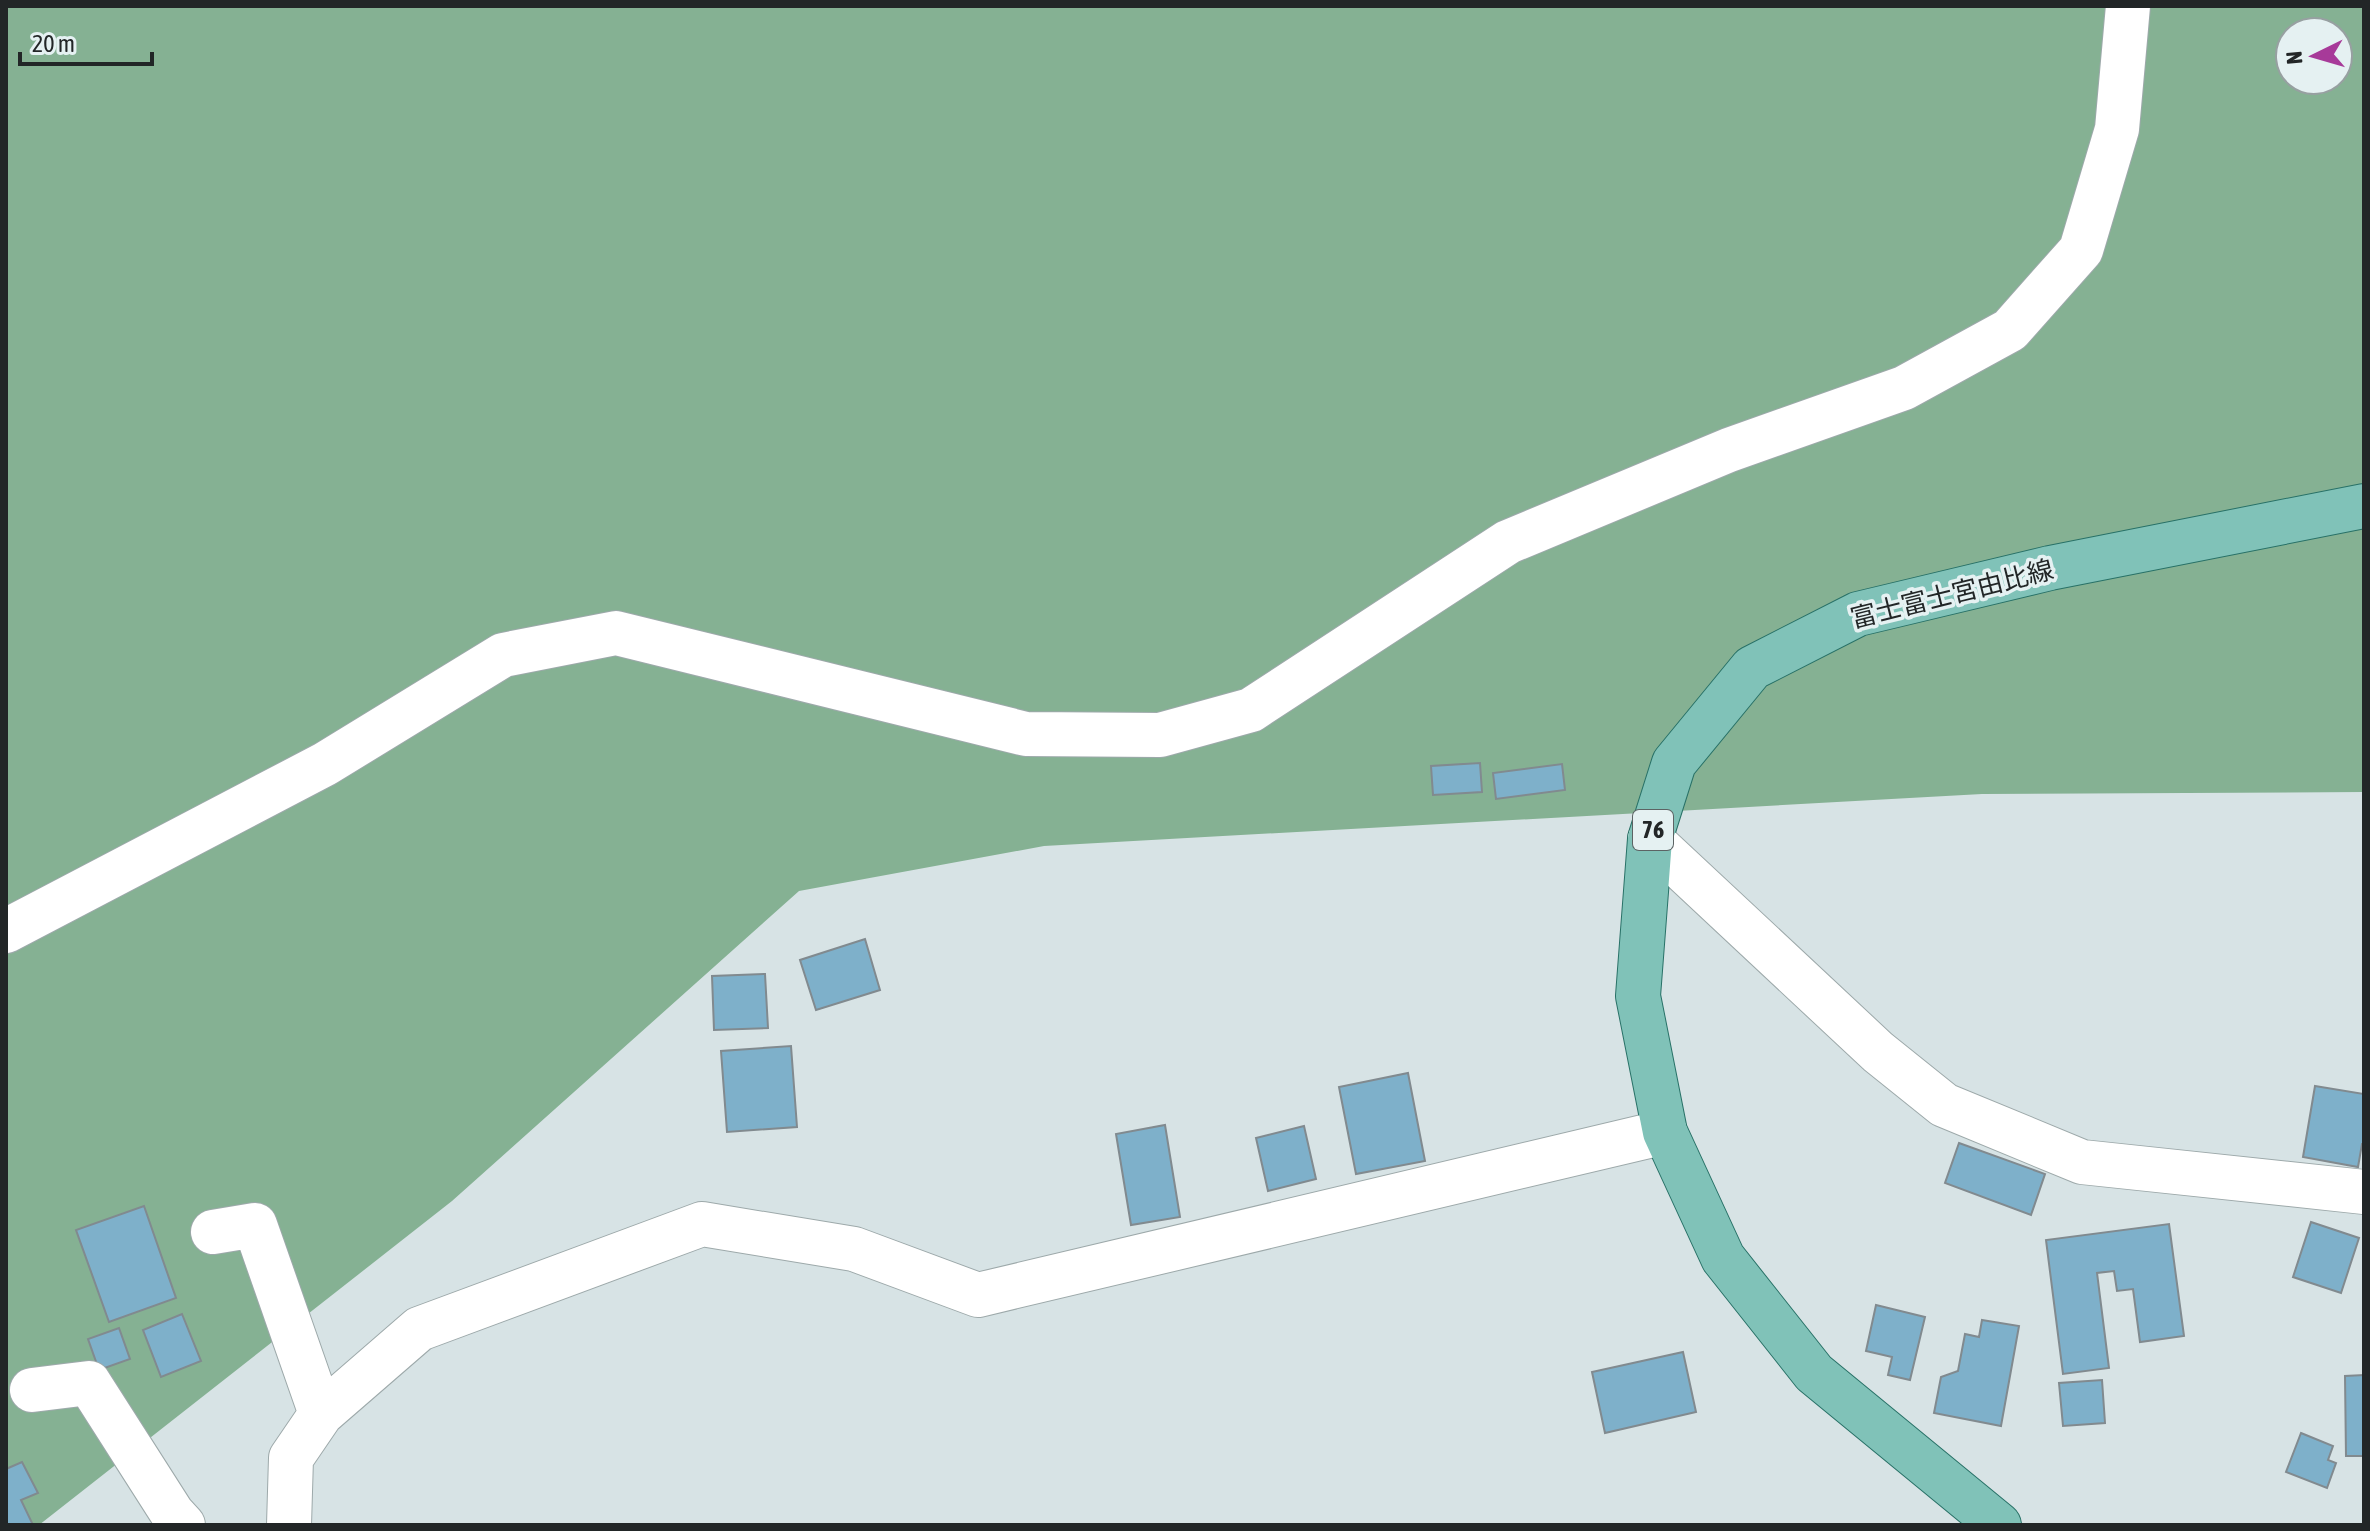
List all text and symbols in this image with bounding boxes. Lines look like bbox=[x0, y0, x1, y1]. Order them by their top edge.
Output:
scale bar bbox=[20, 16, 152, 66]
north arrow bbox=[2274, 16, 2354, 96]
text: 20 m bbox=[32, 30, 75, 57]
text: N bbox=[2281, 50, 2308, 65]
street label: 富士富士宮由比線 bbox=[1847, 554, 2057, 634]
road number: 76 bbox=[1633, 810, 1673, 850]

